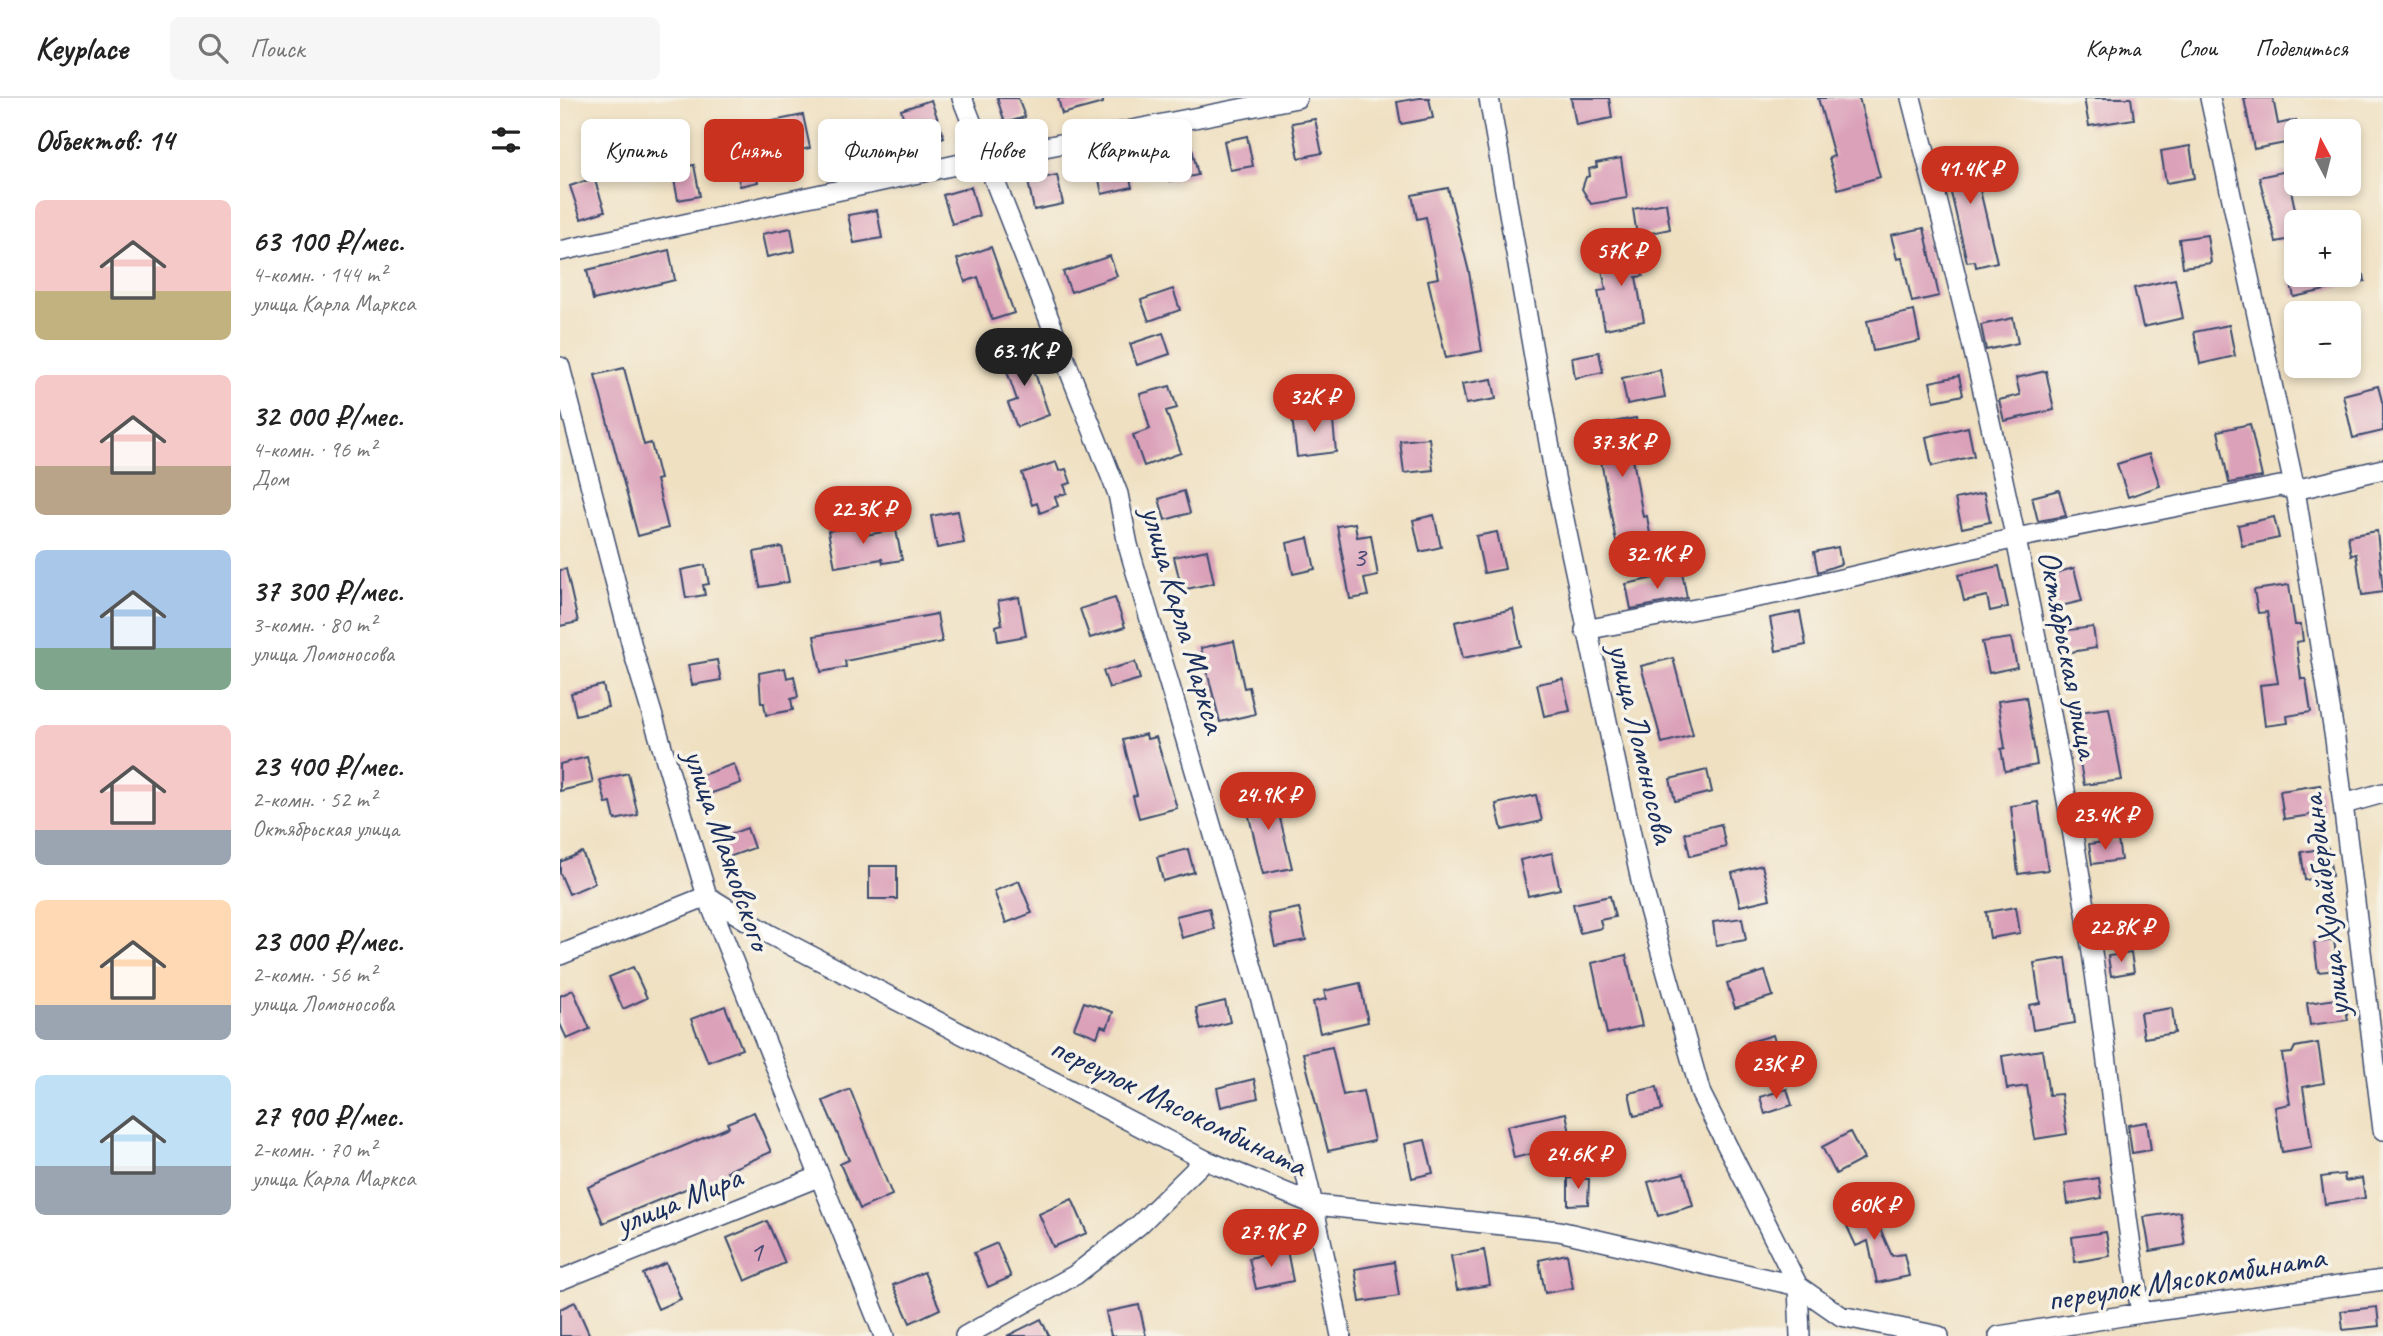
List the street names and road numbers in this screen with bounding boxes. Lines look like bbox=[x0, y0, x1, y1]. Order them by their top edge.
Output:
street label: улица Карла Маркса bbox=[1131, 499, 1237, 740]
street label: Октябрьская улица bbox=[2028, 547, 2110, 764]
street label: улица Ломоносова bbox=[1598, 637, 1686, 849]
street label: улица Маяковского bbox=[673, 741, 783, 958]
street label: улица Худайбердина bbox=[2290, 790, 2360, 1021]
street label: переулок Мясокомбината bbox=[1043, 1026, 1316, 1187]
street label: улица Мира bbox=[607, 1155, 749, 1245]
street label: переулок Мясокомбината bbox=[2044, 1235, 2331, 1321]

